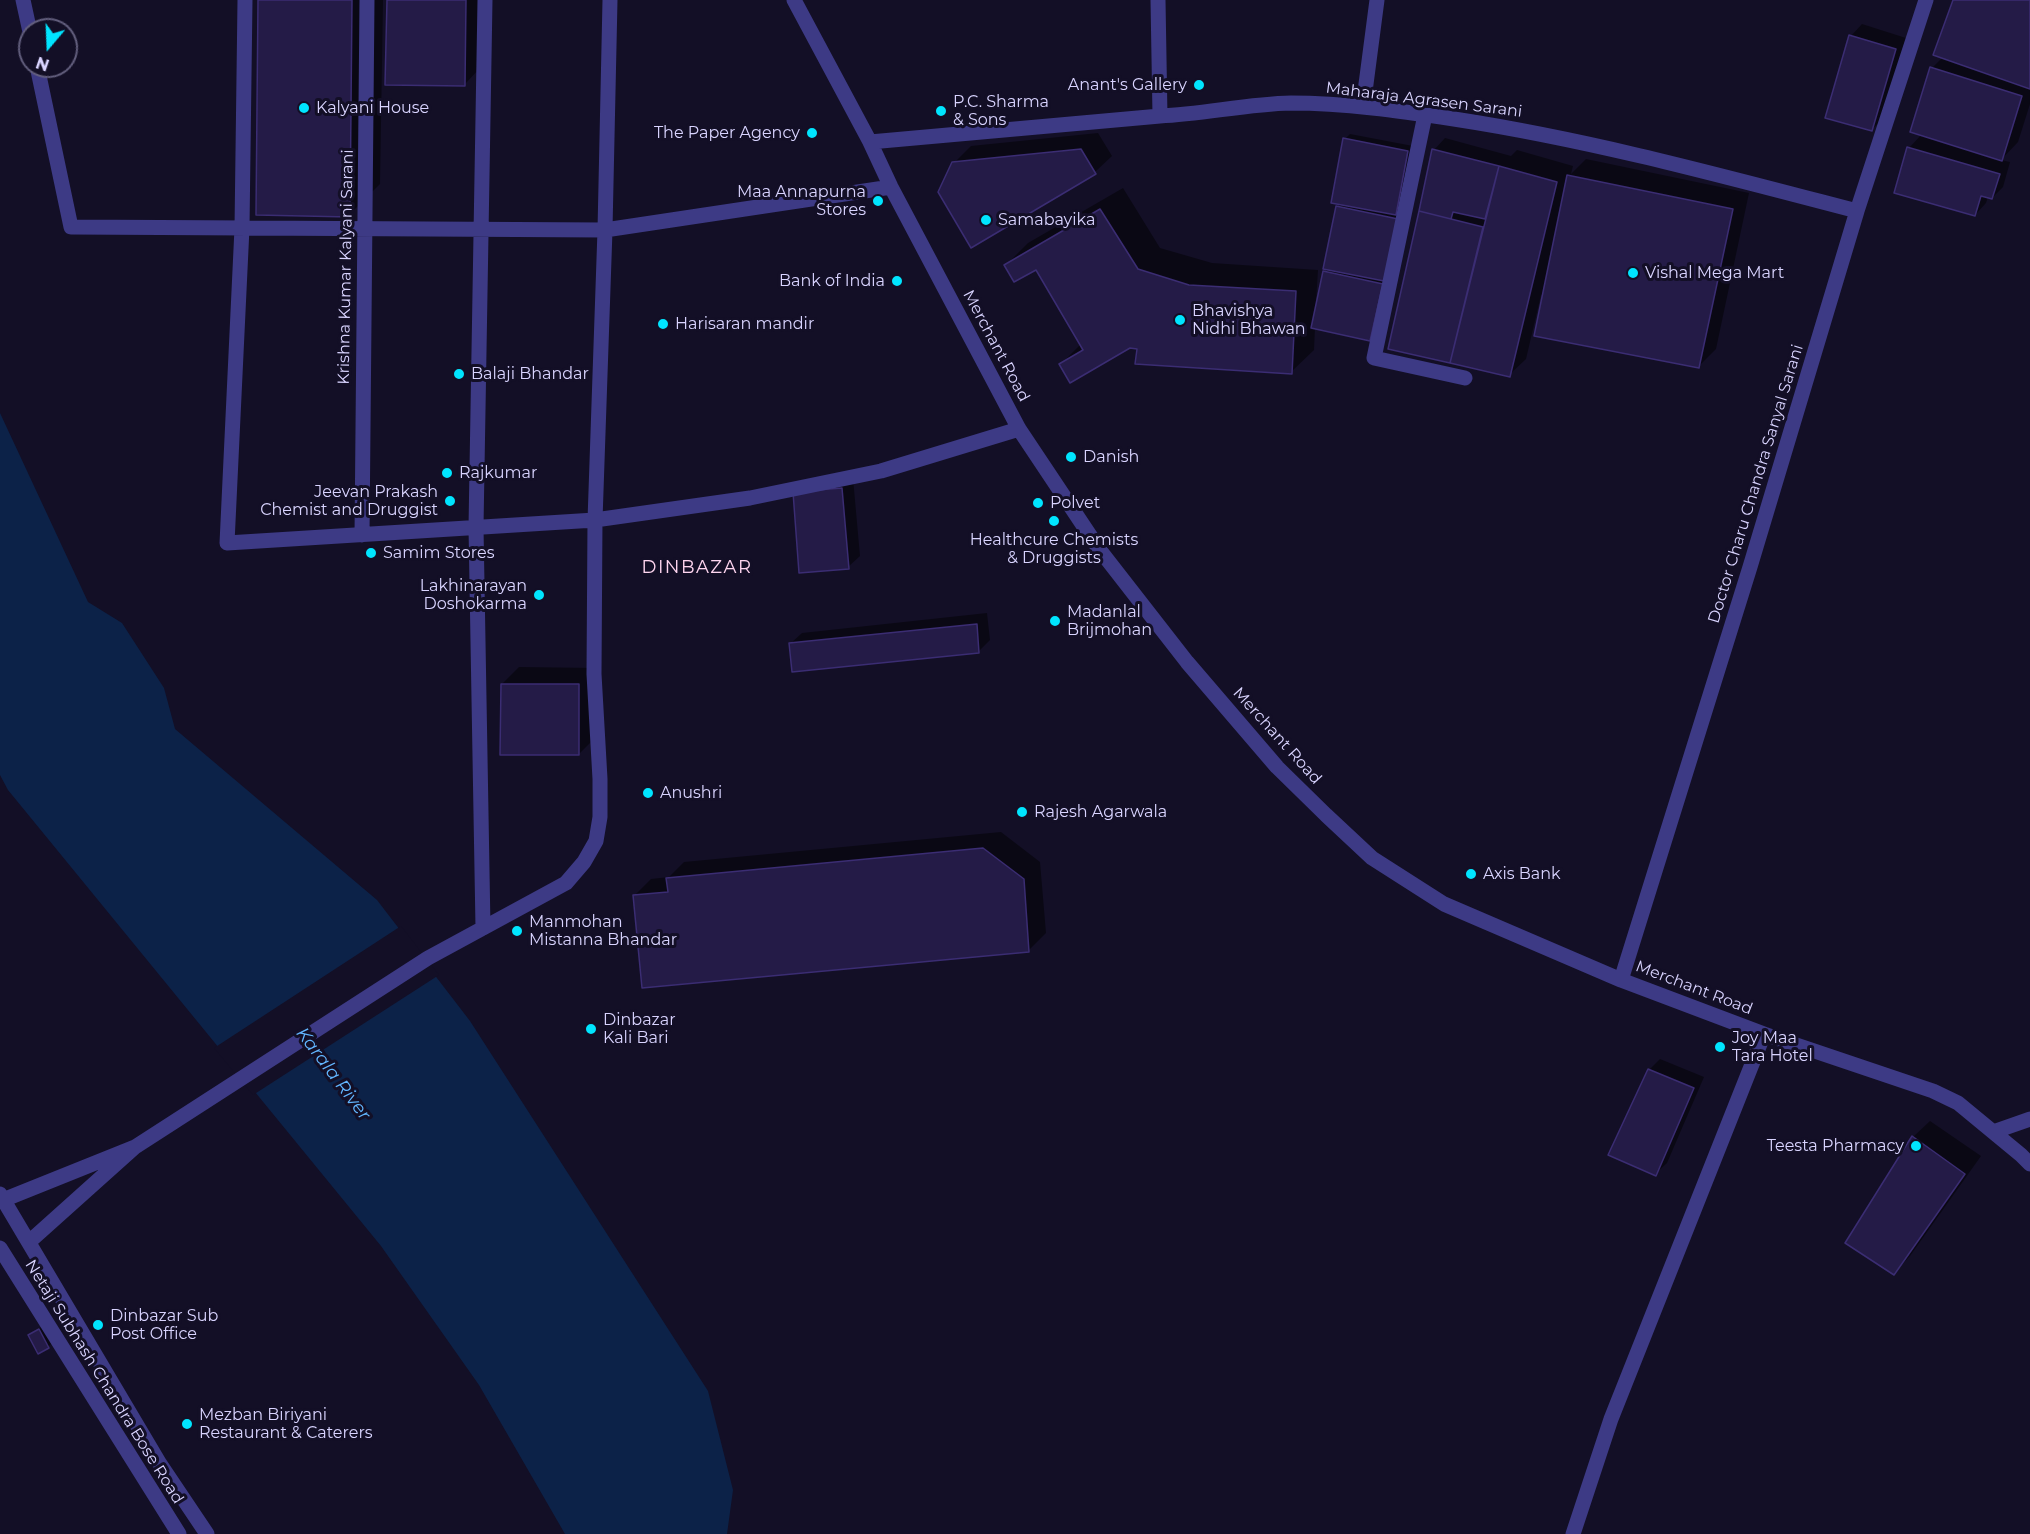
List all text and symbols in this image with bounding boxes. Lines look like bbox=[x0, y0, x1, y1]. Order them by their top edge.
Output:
north arrow bbox=[18, 18, 78, 78]
text: N bbox=[33, 53, 52, 75]
place label: Anant's Gallery bbox=[1068, 75, 1187, 95]
marker: Anant's Gallery bbox=[1192, 78, 1206, 92]
street label: Maharaja Agrasen Sarani bbox=[1325, 78, 1523, 122]
place label: P.C. Sharma & Sons bbox=[953, 92, 1049, 130]
place label: Kalyani House bbox=[316, 98, 429, 118]
marker: Kalyani House bbox=[297, 101, 311, 115]
marker: P.C. Sharma & Sons bbox=[934, 104, 948, 118]
place label: The Paper Agency bbox=[654, 123, 800, 143]
marker: The Paper Agency bbox=[805, 126, 819, 140]
street label: Krishna Kumar Kalyani Sarani bbox=[334, 149, 358, 385]
place label: Maa Annapurna Stores bbox=[737, 182, 866, 220]
marker: Maa Annapurna Stores bbox=[871, 194, 885, 208]
place label: Samabayika bbox=[998, 210, 1095, 230]
marker: Samabayika bbox=[979, 213, 993, 227]
place label: Vishal Mega Mart bbox=[1645, 263, 1784, 283]
marker: Vishal Mega Mart bbox=[1626, 266, 1640, 280]
place label: Bank of India bbox=[779, 271, 885, 291]
marker: Bank of India bbox=[890, 274, 904, 288]
street label: Merchant Road bbox=[959, 287, 1033, 405]
place label: Bhavishya Nidhi Bhawan bbox=[1192, 301, 1306, 339]
marker: Bhavishya Nidhi Bhawan bbox=[1173, 313, 1187, 327]
place label: Harisaran mandir bbox=[675, 314, 814, 334]
marker: Harisaran mandir bbox=[656, 317, 670, 331]
street label: Doctor Charu Chandra Sanyal Sarani bbox=[1704, 342, 1808, 626]
place label: Balaji Bhandar bbox=[471, 364, 589, 384]
marker: Balaji Bhandar bbox=[452, 367, 466, 381]
place label: Danish bbox=[1083, 447, 1139, 467]
marker: Danish bbox=[1064, 450, 1078, 464]
place label: Rajkumar bbox=[459, 463, 537, 483]
marker: Rajkumar bbox=[440, 466, 454, 480]
place label: Jeevan Prakash Chemist and Druggist bbox=[260, 482, 438, 520]
place label: Polvet bbox=[1050, 493, 1100, 513]
marker: Jeevan Prakash Chemist and Druggist bbox=[443, 494, 457, 508]
marker: Polvet bbox=[1031, 496, 1045, 510]
marker: Healthcure Chemists & Druggists bbox=[1047, 514, 1061, 528]
place label: Healthcure Chemists & Druggists bbox=[970, 530, 1138, 568]
place label: Samim Stores bbox=[383, 543, 494, 563]
marker: Samim Stores bbox=[364, 546, 378, 560]
district label: DINBAZAR bbox=[642, 557, 752, 579]
place label: Lakhinarayan Doshokarma bbox=[420, 576, 527, 614]
marker: Lakhinarayan Doshokarma bbox=[532, 588, 546, 602]
place label: Madanlal Brijmohan bbox=[1067, 602, 1152, 640]
marker: Madanlal Brijmohan bbox=[1048, 614, 1062, 628]
street label: Merchant Road bbox=[1229, 684, 1325, 788]
place label: Anushri bbox=[660, 783, 722, 803]
marker: Anushri bbox=[641, 786, 655, 800]
place label: Rajesh Agarwala bbox=[1034, 802, 1167, 822]
marker: Rajesh Agarwala bbox=[1015, 805, 1029, 819]
place label: Axis Bank bbox=[1483, 864, 1561, 884]
marker: Axis Bank bbox=[1464, 867, 1478, 881]
place label: Manmohan Mistanna Bhandar bbox=[529, 912, 677, 950]
marker: Manmohan Mistanna Bhandar bbox=[510, 924, 524, 938]
street label: Merchant Road bbox=[1633, 957, 1755, 1019]
place label: Dinbazar Kali Bari bbox=[603, 1010, 676, 1048]
marker: Dinbazar Kali Bari bbox=[584, 1022, 598, 1036]
water label: Karala River bbox=[291, 1023, 375, 1125]
place label: Joy Maa Tara Hotel bbox=[1732, 1028, 1813, 1066]
marker: Joy Maa Tara Hotel bbox=[1713, 1040, 1727, 1054]
place label: Teesta Pharmacy bbox=[1767, 1136, 1904, 1156]
marker: Teesta Pharmacy bbox=[1909, 1139, 1923, 1153]
street label: Netaji Subhash Chandra Bose Road bbox=[21, 1257, 187, 1507]
place label: Dinbazar Sub Post Office bbox=[110, 1306, 218, 1344]
marker: Dinbazar Sub Post Office bbox=[91, 1318, 105, 1332]
place label: Mezban Biriyani Restaurant & Caterers bbox=[199, 1405, 373, 1443]
marker: Mezban Biriyani Restaurant & Caterers bbox=[180, 1417, 194, 1431]

